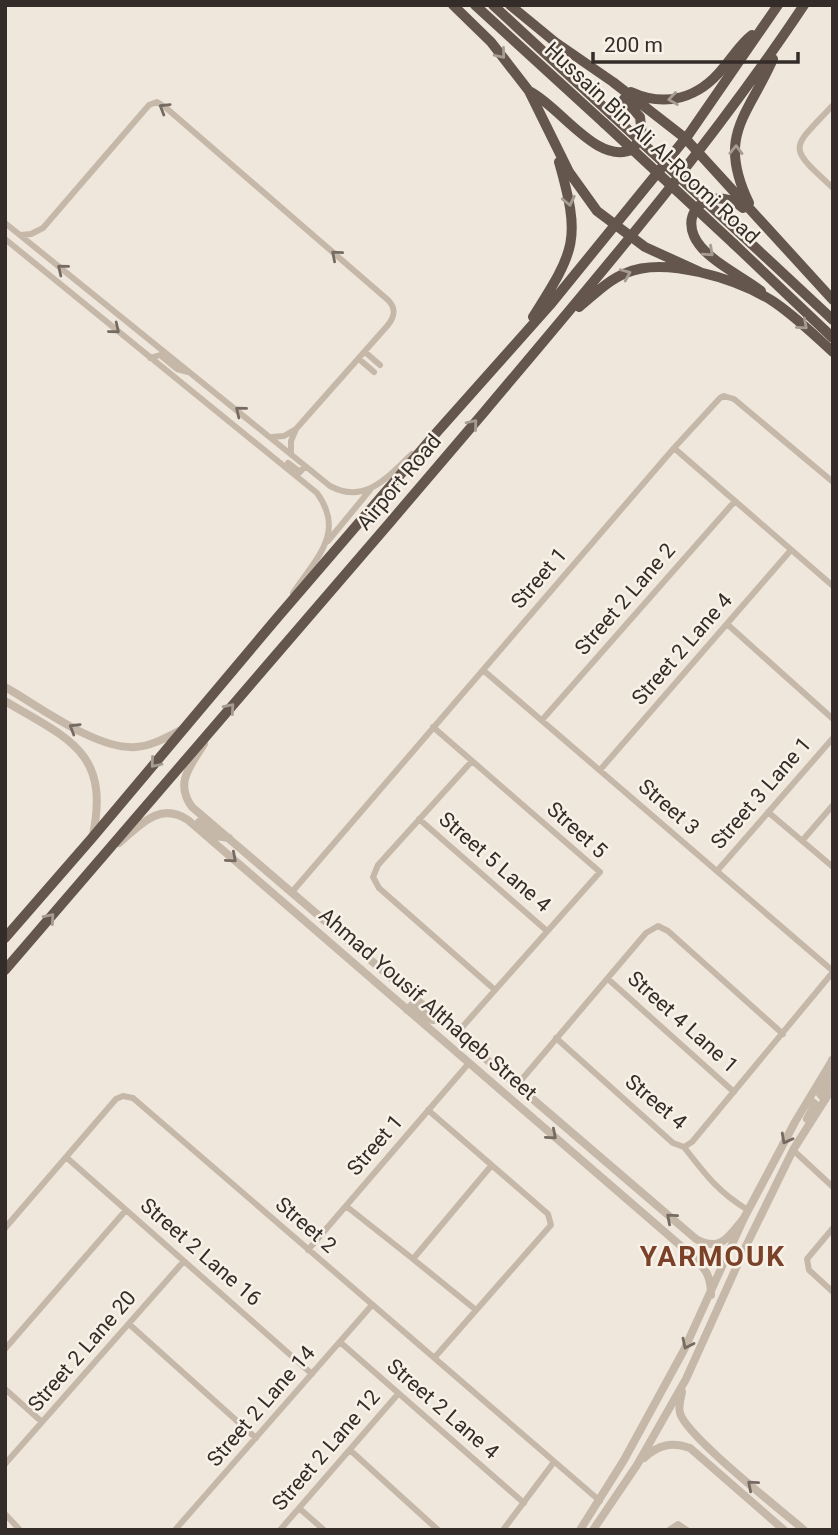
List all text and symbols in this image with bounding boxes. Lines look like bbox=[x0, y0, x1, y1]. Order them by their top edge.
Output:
scale bar bbox=[593, 21, 798, 65]
text: 200 m bbox=[604, 33, 663, 57]
street label: Hussain Bin Ali Al-Roomi Road bbox=[540, 37, 764, 249]
one-way arrow bbox=[492, 46, 505, 58]
one-way arrow bbox=[667, 91, 679, 106]
one-way arrow bbox=[158, 103, 171, 116]
one-way arrow bbox=[728, 144, 744, 155]
one-way arrow bbox=[560, 195, 575, 207]
one-way arrow bbox=[700, 244, 713, 256]
one-way arrow bbox=[332, 251, 345, 263]
one-way arrow bbox=[58, 265, 71, 277]
one-way arrow bbox=[619, 268, 631, 282]
one-way arrow bbox=[794, 317, 807, 329]
one-way arrow bbox=[107, 321, 120, 333]
one-way arrow bbox=[235, 407, 248, 419]
one-way arrow bbox=[465, 419, 478, 432]
street label: Airport Road bbox=[352, 429, 446, 535]
street label: Street 2 Lane 2 bbox=[570, 538, 680, 660]
street label: Street 1 bbox=[506, 543, 572, 613]
street label: Street 2 Lane 4 bbox=[627, 588, 737, 710]
one-way arrow bbox=[222, 703, 234, 716]
one-way arrow bbox=[69, 723, 82, 736]
street label: Street 3 Lane 1 bbox=[706, 732, 816, 854]
one-way arrow bbox=[151, 755, 163, 768]
street label: Street 3 bbox=[634, 774, 704, 840]
street label: Street 5 bbox=[542, 797, 612, 863]
street label: Street 5 Lane 4 bbox=[434, 807, 556, 917]
one-way arrow bbox=[223, 850, 236, 862]
street label: Ahmad Yousif Althaqeb Street bbox=[314, 903, 542, 1105]
one-way arrow bbox=[42, 913, 54, 926]
street label: Street 4 Lane 1 bbox=[623, 966, 743, 1078]
street label: Street 4 bbox=[621, 1070, 692, 1135]
street label: Street 1 bbox=[342, 1110, 408, 1180]
one-way arrow bbox=[544, 1127, 557, 1139]
one-way arrow bbox=[781, 1132, 794, 1144]
street label: Street 2 bbox=[271, 1192, 341, 1258]
street label: Street 2 Lane 16 bbox=[136, 1193, 266, 1311]
one-way arrow bbox=[666, 1214, 679, 1226]
district label: YARMOUK bbox=[640, 1240, 786, 1273]
street label: Street 2 Lane 20 bbox=[23, 1286, 141, 1416]
one-way arrow bbox=[681, 1337, 695, 1349]
street label: Street 2 Lane 14 bbox=[202, 1341, 320, 1471]
street label: Street 2 Lane 4 bbox=[382, 1354, 504, 1464]
street label: Street 2 Lane 12 bbox=[267, 1385, 385, 1515]
one-way arrow bbox=[747, 1481, 760, 1493]

